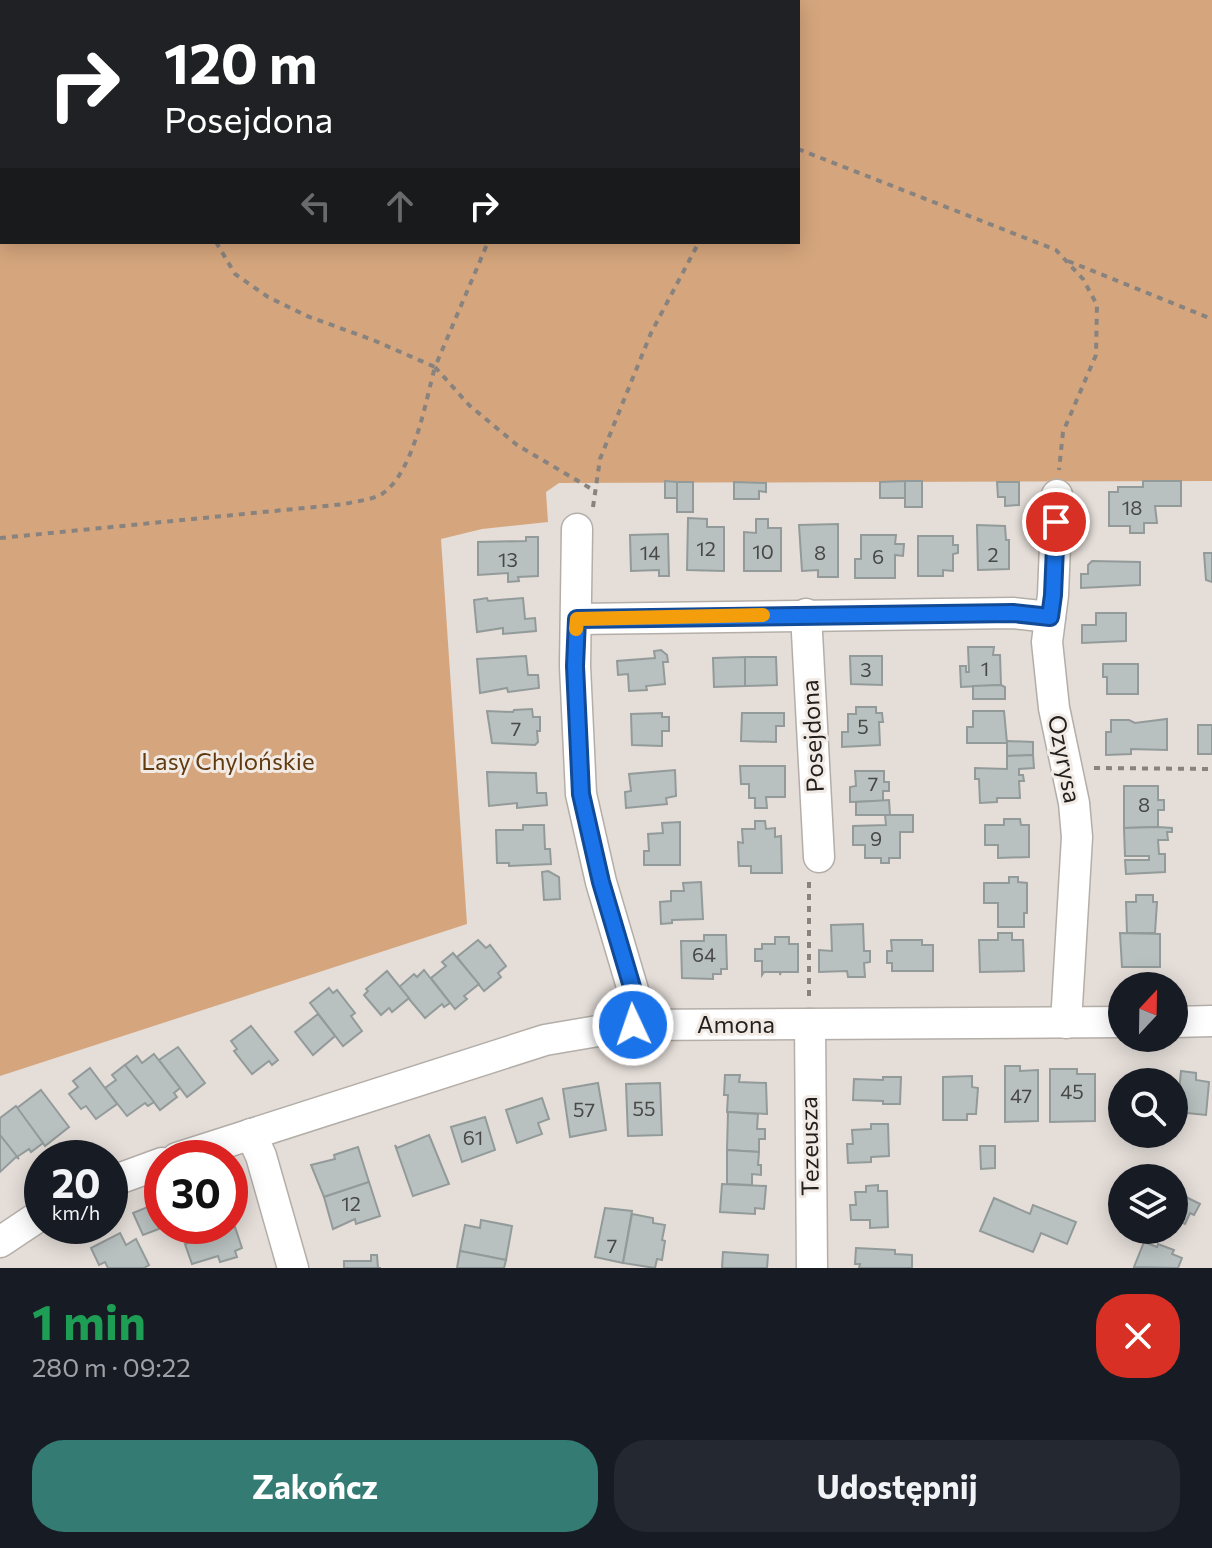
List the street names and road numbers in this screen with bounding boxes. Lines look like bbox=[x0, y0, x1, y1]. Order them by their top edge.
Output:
street label: Posejdona bbox=[794, 679, 829, 793]
street label: Ozyrysa bbox=[1043, 712, 1088, 805]
street label: Amona bbox=[697, 1009, 775, 1038]
street label: Tezeusza bbox=[793, 1096, 824, 1196]

